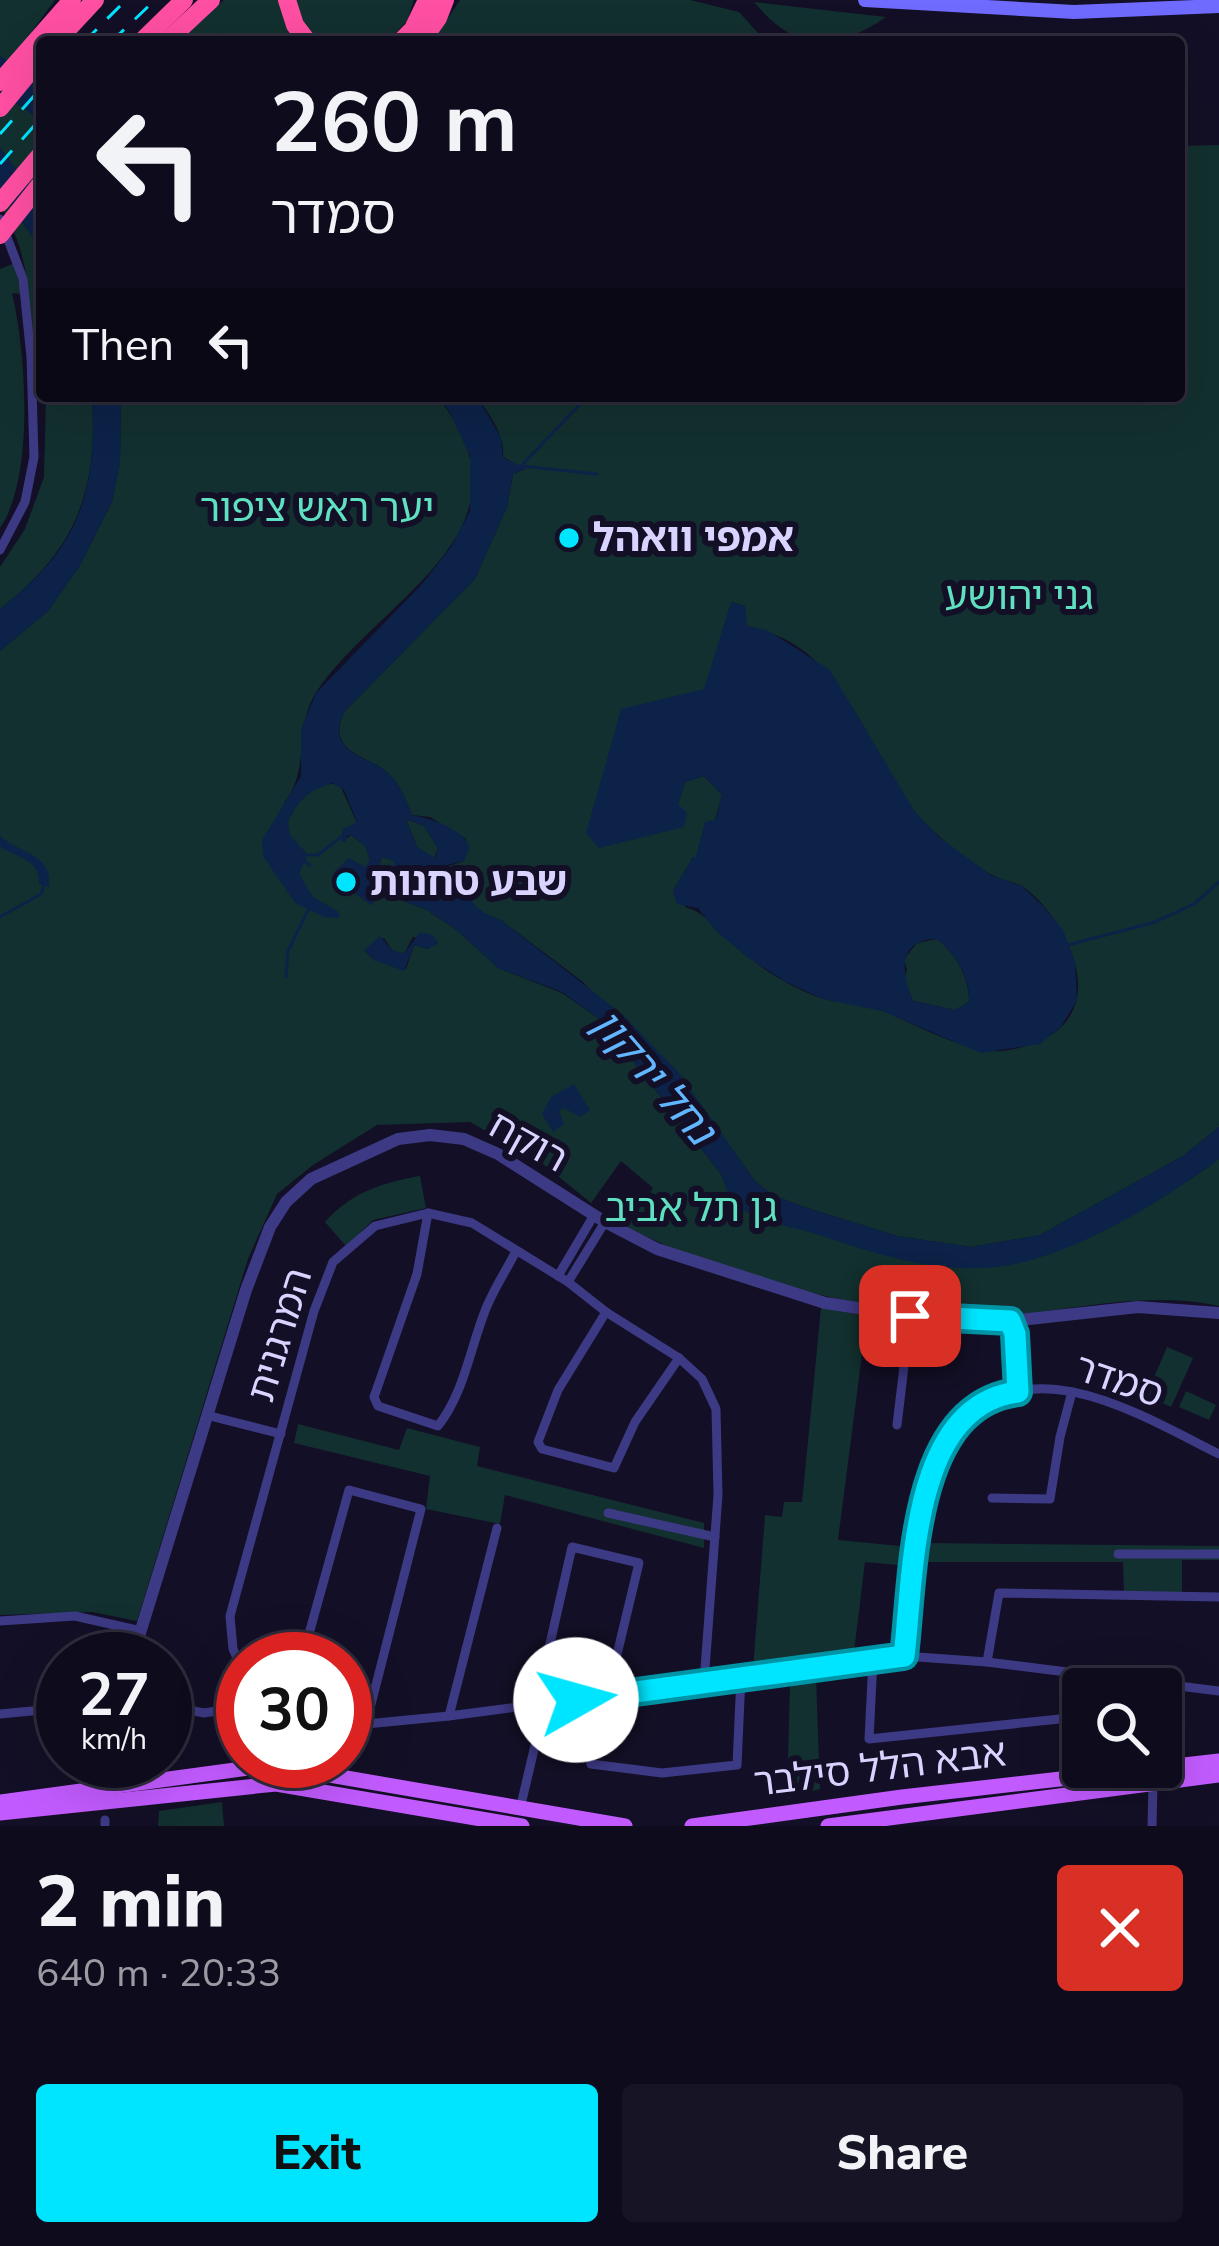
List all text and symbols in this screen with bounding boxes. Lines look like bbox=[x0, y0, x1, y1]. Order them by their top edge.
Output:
text: 260 m bbox=[270, 66, 518, 181]
icon: left bbox=[72, 84, 228, 240]
text: סמדר bbox=[270, 178, 396, 252]
icon: left bbox=[198, 312, 264, 378]
text: Then bbox=[72, 315, 174, 376]
park label: יער ראש ציפור bbox=[200, 482, 434, 535]
place label: אמפי וואהל bbox=[593, 512, 794, 565]
marker: אמפי וואהל bbox=[556, 525, 582, 551]
park label: גני יהושע bbox=[945, 570, 1093, 623]
place label: שבע טחנות bbox=[370, 856, 568, 909]
marker: שבע טחנות bbox=[333, 869, 359, 895]
water label: נחל ירקון bbox=[578, 997, 730, 1159]
street label: רוקח bbox=[479, 1099, 577, 1185]
park label: גן תל אביב bbox=[605, 1182, 777, 1235]
street label: המרגנית bbox=[235, 1262, 325, 1408]
pin bbox=[859, 1265, 961, 1367]
icon: arrive bbox=[877, 1283, 943, 1349]
street label: סמדר bbox=[1067, 1341, 1171, 1421]
speed limit sign: 30 bbox=[216, 1632, 372, 1788]
position arrow bbox=[513, 1637, 639, 1763]
text: 27 bbox=[78, 1654, 150, 1736]
map controls bbox=[1062, 1668, 1182, 1788]
button: search bbox=[1062, 1668, 1182, 1788]
text: km/h bbox=[81, 1719, 147, 1760]
street label: אבא הלל סילבר bbox=[751, 1726, 1009, 1810]
text: 2 min bbox=[36, 1853, 225, 1951]
button: close bbox=[1057, 1865, 1183, 1991]
text: 640 m · 20:33 bbox=[36, 1947, 281, 2000]
button: Exit bbox=[36, 2084, 598, 2222]
button: Share bbox=[622, 2084, 1183, 2222]

